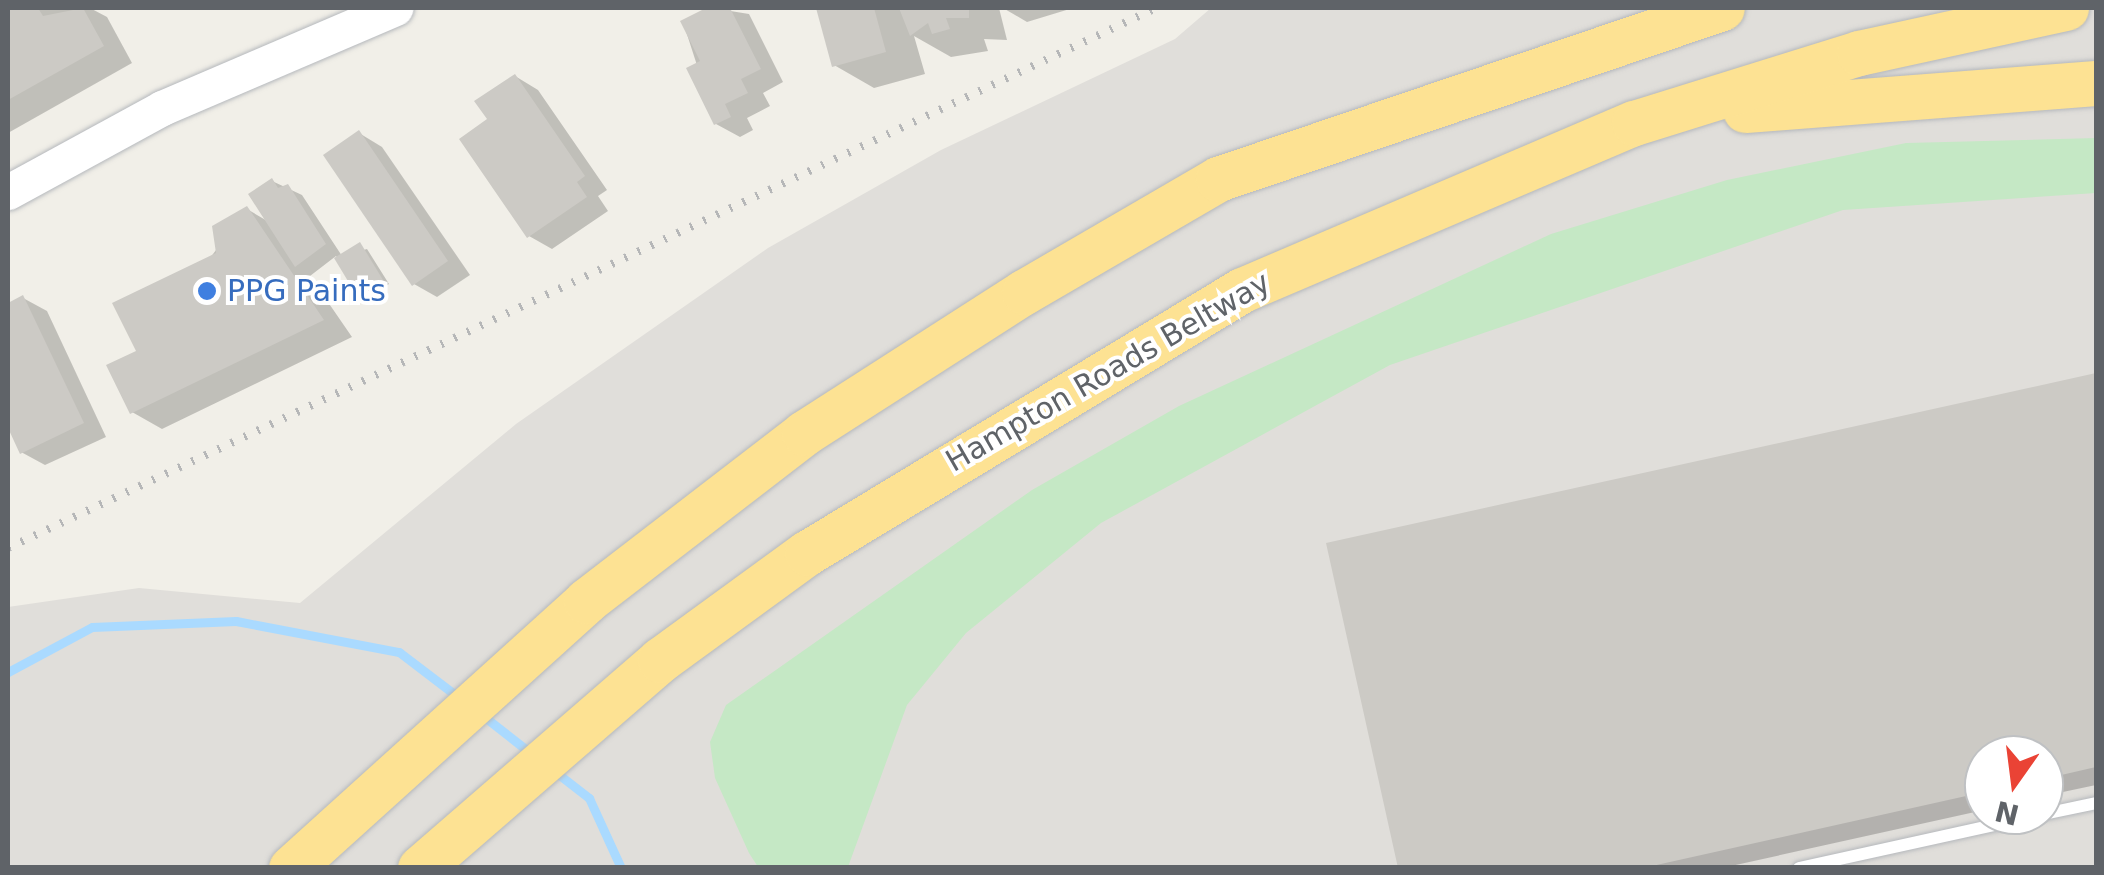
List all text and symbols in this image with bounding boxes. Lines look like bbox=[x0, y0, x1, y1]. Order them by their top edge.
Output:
street label: Hampton Roads Beltway bbox=[940, 264, 1276, 480]
place label: PPG Paints bbox=[227, 273, 386, 309]
marker: PPG Paints bbox=[196, 280, 218, 302]
north arrow bbox=[1964, 735, 2064, 835]
text: N bbox=[1992, 794, 2022, 831]

